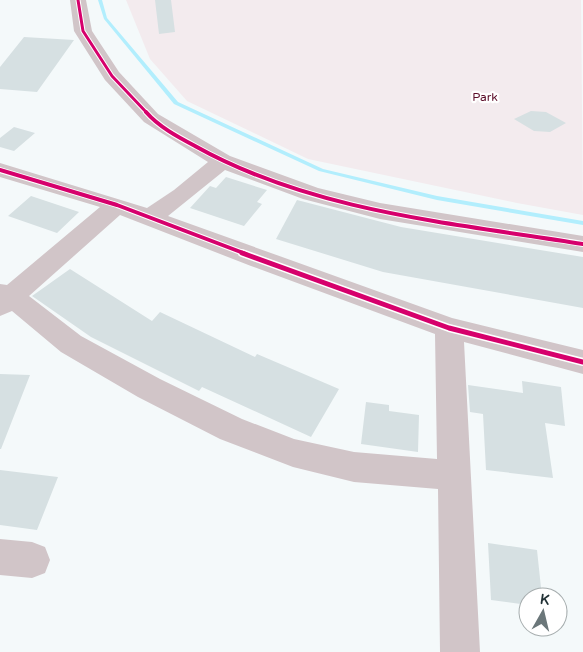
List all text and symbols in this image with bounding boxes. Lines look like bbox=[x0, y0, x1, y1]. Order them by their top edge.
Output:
park label: Park bbox=[472, 90, 498, 104]
north arrow bbox=[518, 587, 568, 637]
text: K bbox=[539, 591, 551, 609]

